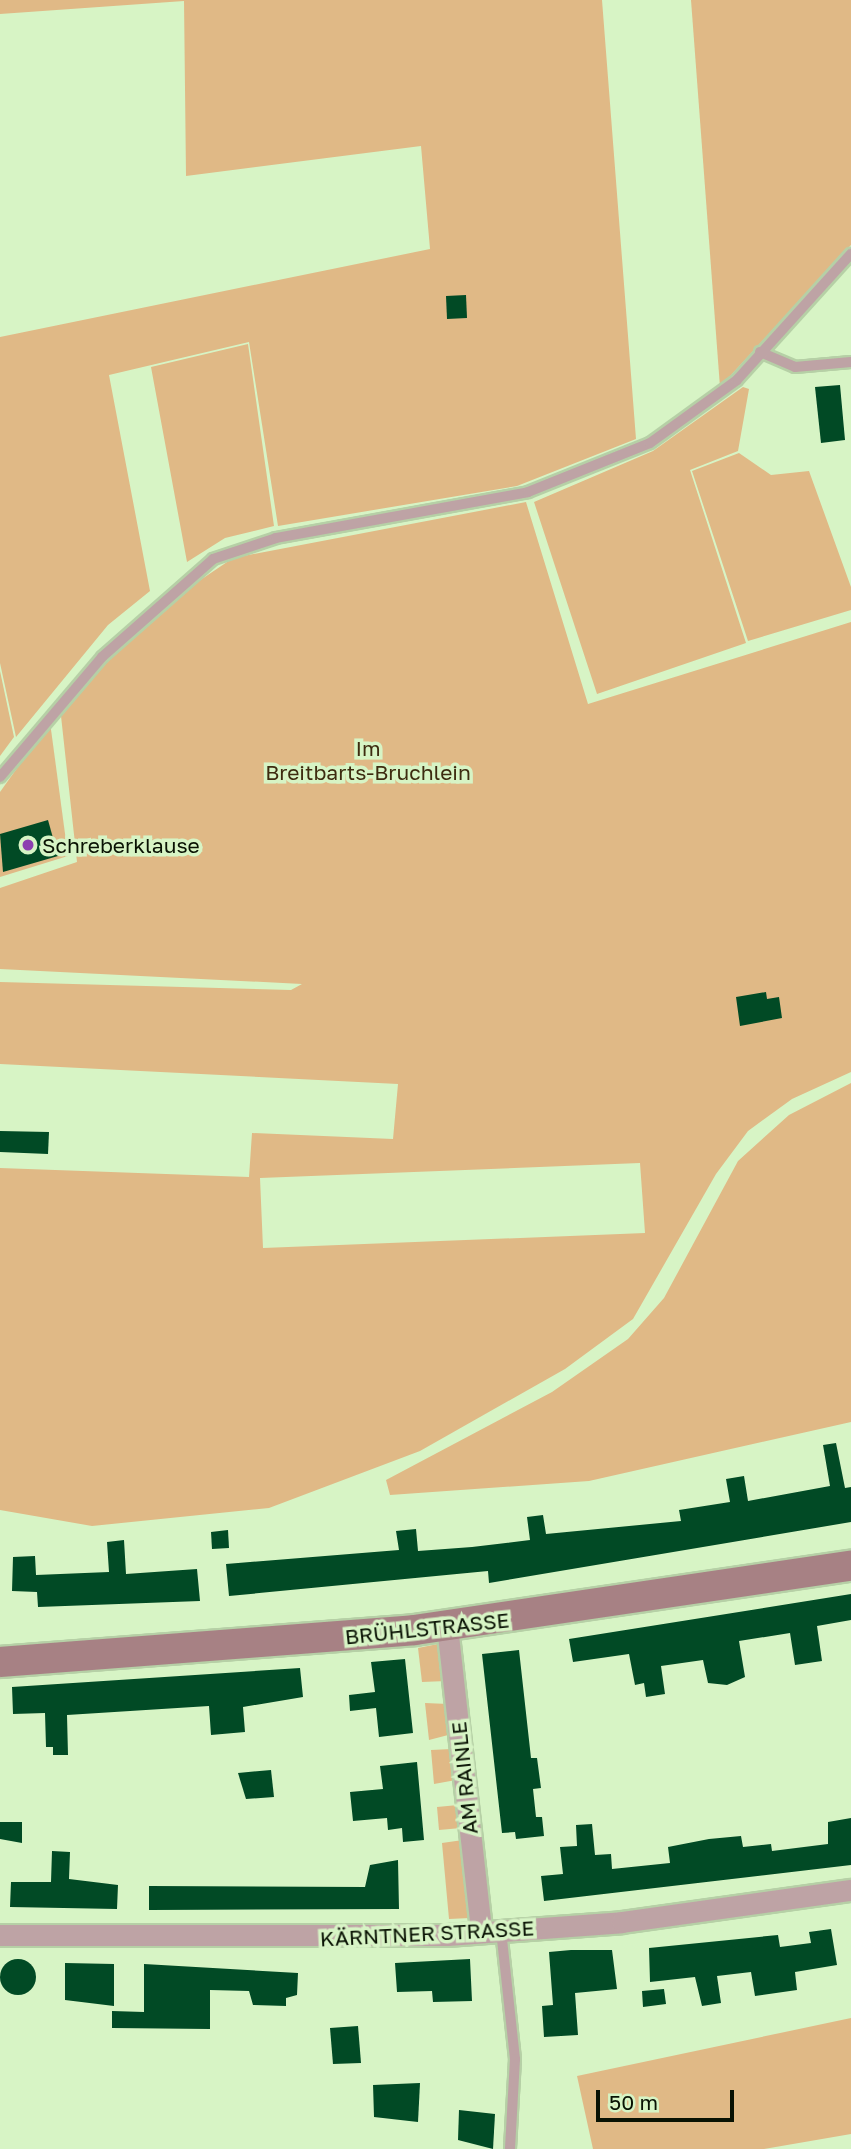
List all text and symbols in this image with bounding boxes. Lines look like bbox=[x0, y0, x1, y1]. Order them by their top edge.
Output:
park label: Im Breitbarts-Bruchlein bbox=[265, 735, 471, 785]
place label: Schreberklause bbox=[42, 832, 200, 858]
marker: Schreberklause bbox=[20, 837, 36, 853]
street label: BRÜHLSTRASSE bbox=[344, 1607, 510, 1649]
street label: AM RAINLE bbox=[446, 1720, 482, 1836]
street label: KÄRNTNER STRASSE bbox=[319, 1915, 535, 1951]
scale bar bbox=[599, 2076, 737, 2120]
text: 50 m bbox=[609, 2089, 658, 2115]

